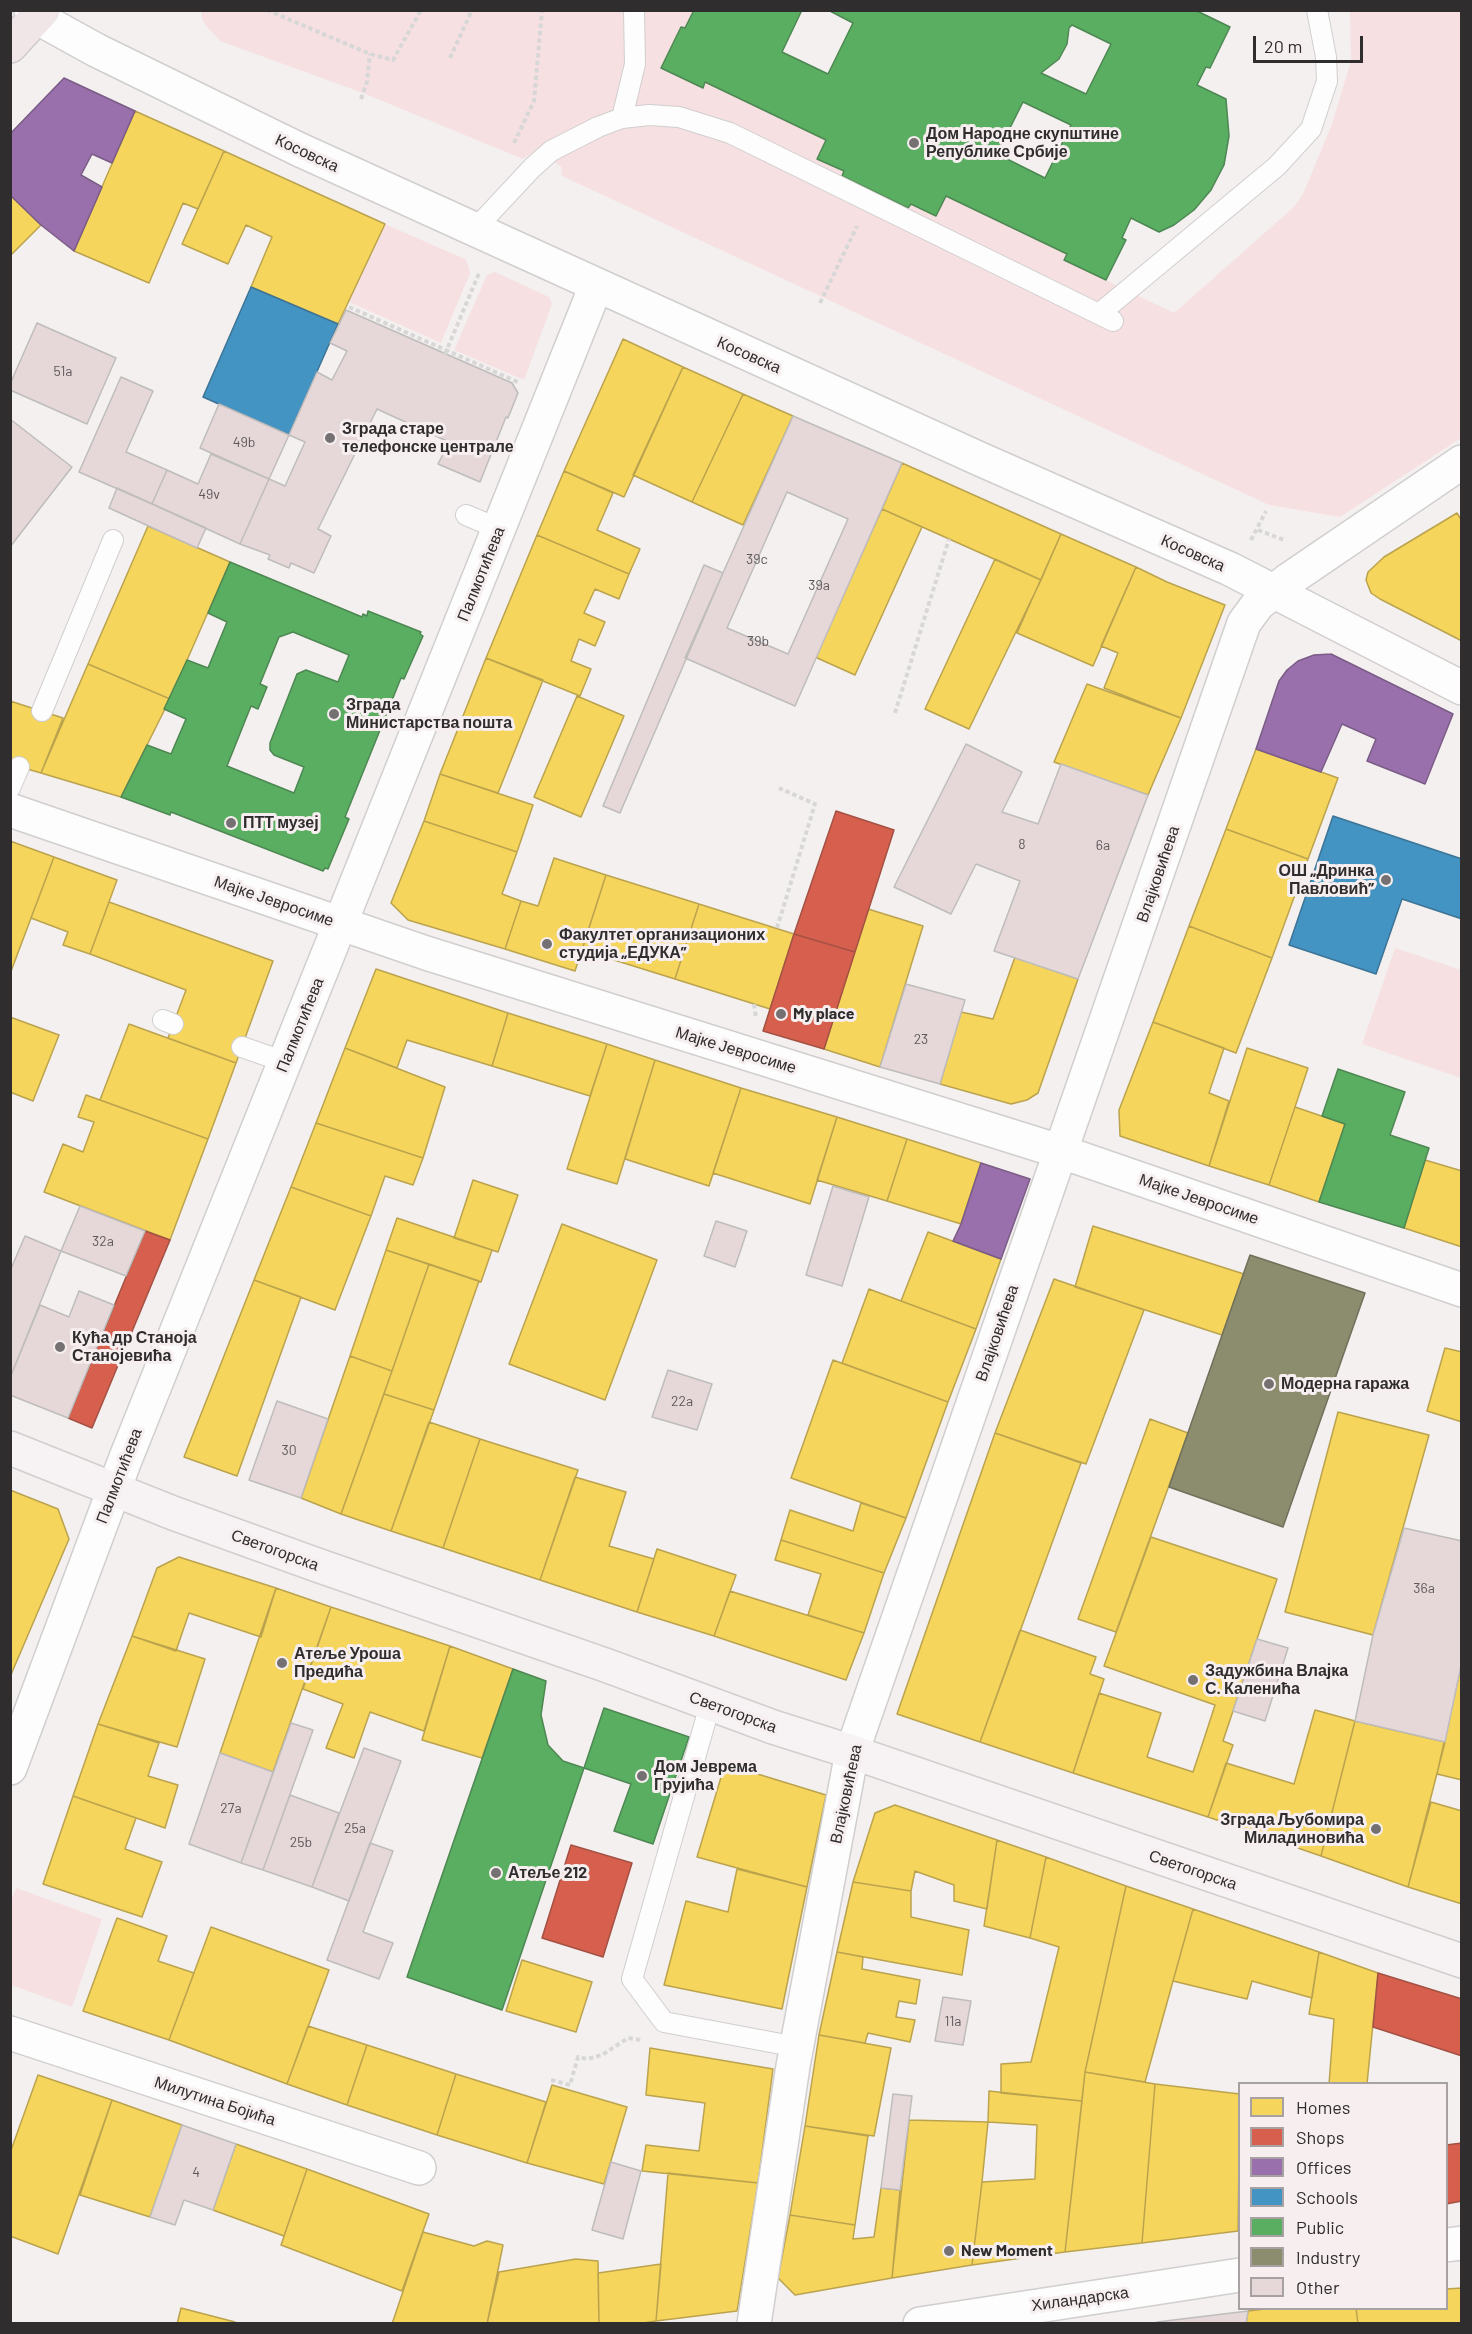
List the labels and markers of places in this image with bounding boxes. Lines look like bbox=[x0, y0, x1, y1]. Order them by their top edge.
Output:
place label: Дом Народне скупштине Републике Србије bbox=[926, 124, 1119, 162]
marker: Дом Народне скупштине Републике Србије bbox=[907, 136, 921, 150]
place label: Зграда старе телефонске централе bbox=[342, 419, 514, 457]
marker: Зграда старе телефонске централе bbox=[323, 431, 337, 445]
place label: Зграда Министарства пошта bbox=[346, 695, 512, 733]
marker: Зграда Министарства пошта bbox=[327, 707, 341, 721]
place label: ПТТ музеј bbox=[243, 813, 319, 833]
marker: ПТТ музеј bbox=[224, 816, 238, 830]
place label: ОШ „Дринка Павловић” bbox=[1279, 861, 1374, 899]
marker: ОШ „Дринка Павловић” bbox=[1379, 873, 1393, 887]
place label: Факултет организационих студија „ЕДУКА” bbox=[559, 925, 765, 963]
marker: Факултет организационих студија „ЕДУКА” bbox=[540, 937, 554, 951]
place label: My place bbox=[793, 1004, 854, 1024]
marker: My place bbox=[774, 1007, 788, 1021]
place label: Кућа др Станоја Станојевића bbox=[72, 1328, 197, 1366]
marker: Кућа др Станоја Станојевића bbox=[53, 1340, 67, 1354]
place label: Модерна гаража bbox=[1281, 1374, 1409, 1394]
marker: Модерна гаража bbox=[1262, 1377, 1276, 1391]
place label: Атеље Уроша Предића bbox=[294, 1644, 401, 1682]
marker: Атеље Уроша Предића bbox=[275, 1656, 289, 1670]
place label: Задужбина Влајка С. Каленића bbox=[1205, 1661, 1348, 1699]
marker: Задужбина Влајка С. Каленића bbox=[1186, 1673, 1200, 1687]
place label: Дом Јеврема Грујића bbox=[654, 1757, 757, 1795]
marker: Дом Јеврема Грујића bbox=[635, 1769, 649, 1783]
place label: Зграда Љубомира Миладиновића bbox=[1220, 1810, 1364, 1848]
marker: Зграда Љубомира Миладиновића bbox=[1369, 1822, 1383, 1836]
place label: Атеље 212 bbox=[508, 1863, 587, 1883]
marker: Атеље 212 bbox=[489, 1866, 503, 1880]
place label: New Moment bbox=[961, 2241, 1053, 2261]
marker: New Moment bbox=[942, 2244, 956, 2258]

